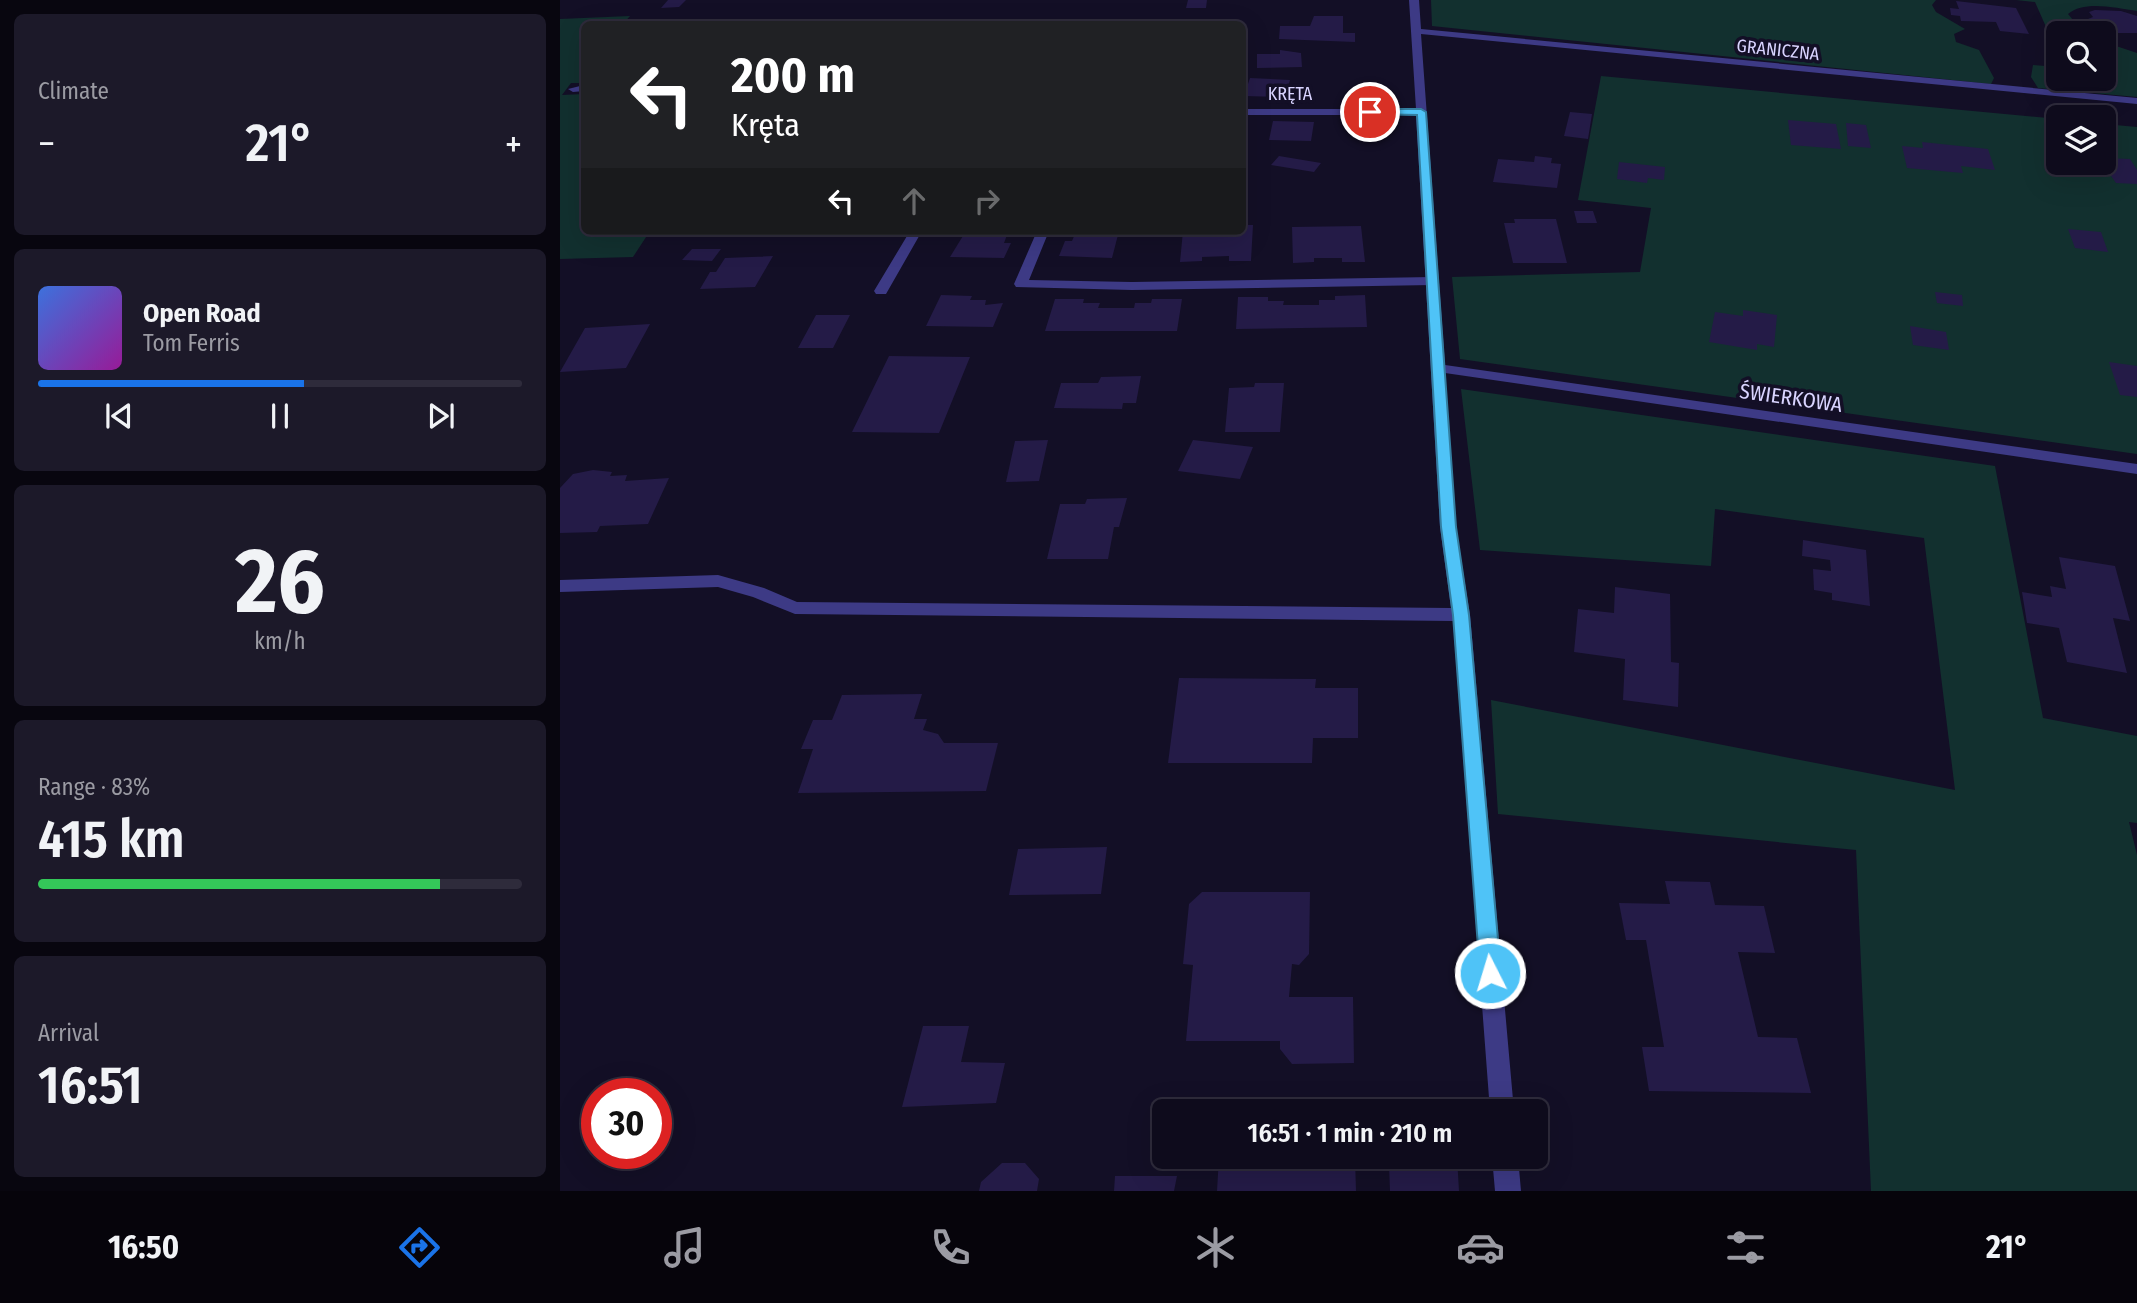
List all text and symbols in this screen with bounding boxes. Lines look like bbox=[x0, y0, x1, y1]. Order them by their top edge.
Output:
map controls bbox=[2046, 21, 2116, 175]
button: search bbox=[2046, 21, 2116, 91]
street label: GRANICZNA bbox=[1735, 35, 1821, 65]
text: 200 m bbox=[731, 46, 855, 105]
icon: left bbox=[616, 49, 707, 140]
text: Climate bbox=[38, 77, 109, 105]
pin bbox=[1340, 82, 1400, 142]
street label: KRĘTA bbox=[1268, 83, 1313, 105]
icon: arrive bbox=[1351, 93, 1389, 131]
button: layers bbox=[2046, 105, 2116, 175]
text: Kręta bbox=[731, 106, 800, 144]
text: 21° bbox=[245, 112, 314, 175]
text: − bbox=[38, 121, 55, 167]
text: + bbox=[505, 121, 522, 167]
icon: left bbox=[822, 182, 860, 220]
icon: ahead bbox=[895, 182, 933, 220]
icon: right bbox=[968, 182, 1006, 220]
text: Open Road bbox=[143, 298, 261, 329]
text: Tom Ferris bbox=[143, 329, 240, 357]
street label: ŚWIERKOWA bbox=[1738, 378, 1844, 418]
icon: previous bbox=[100, 397, 138, 435]
icon: pause bbox=[261, 397, 299, 435]
icon: next bbox=[422, 397, 460, 435]
text: 26 bbox=[235, 527, 325, 636]
text: km/h bbox=[254, 627, 306, 655]
text: Range · 83% bbox=[38, 773, 150, 801]
text: 415 km bbox=[38, 808, 185, 871]
position arrow bbox=[1453, 936, 1527, 1010]
text: Arrival bbox=[38, 1019, 99, 1047]
text: 16:51 bbox=[38, 1054, 143, 1117]
speed limit sign: 30 bbox=[581, 1078, 672, 1169]
text: 16:51 · 1 min · 210 m bbox=[1248, 1118, 1452, 1149]
icon: directions bbox=[395, 1223, 444, 1272]
icon: music bbox=[660, 1223, 709, 1272]
icon: phone bbox=[926, 1223, 975, 1272]
icon: climate bbox=[1191, 1223, 1240, 1272]
icon: car bbox=[1456, 1223, 1505, 1272]
icon: filters bbox=[1721, 1223, 1770, 1272]
text: 16:50 bbox=[108, 1228, 179, 1266]
text: 21° bbox=[1986, 1228, 2029, 1266]

